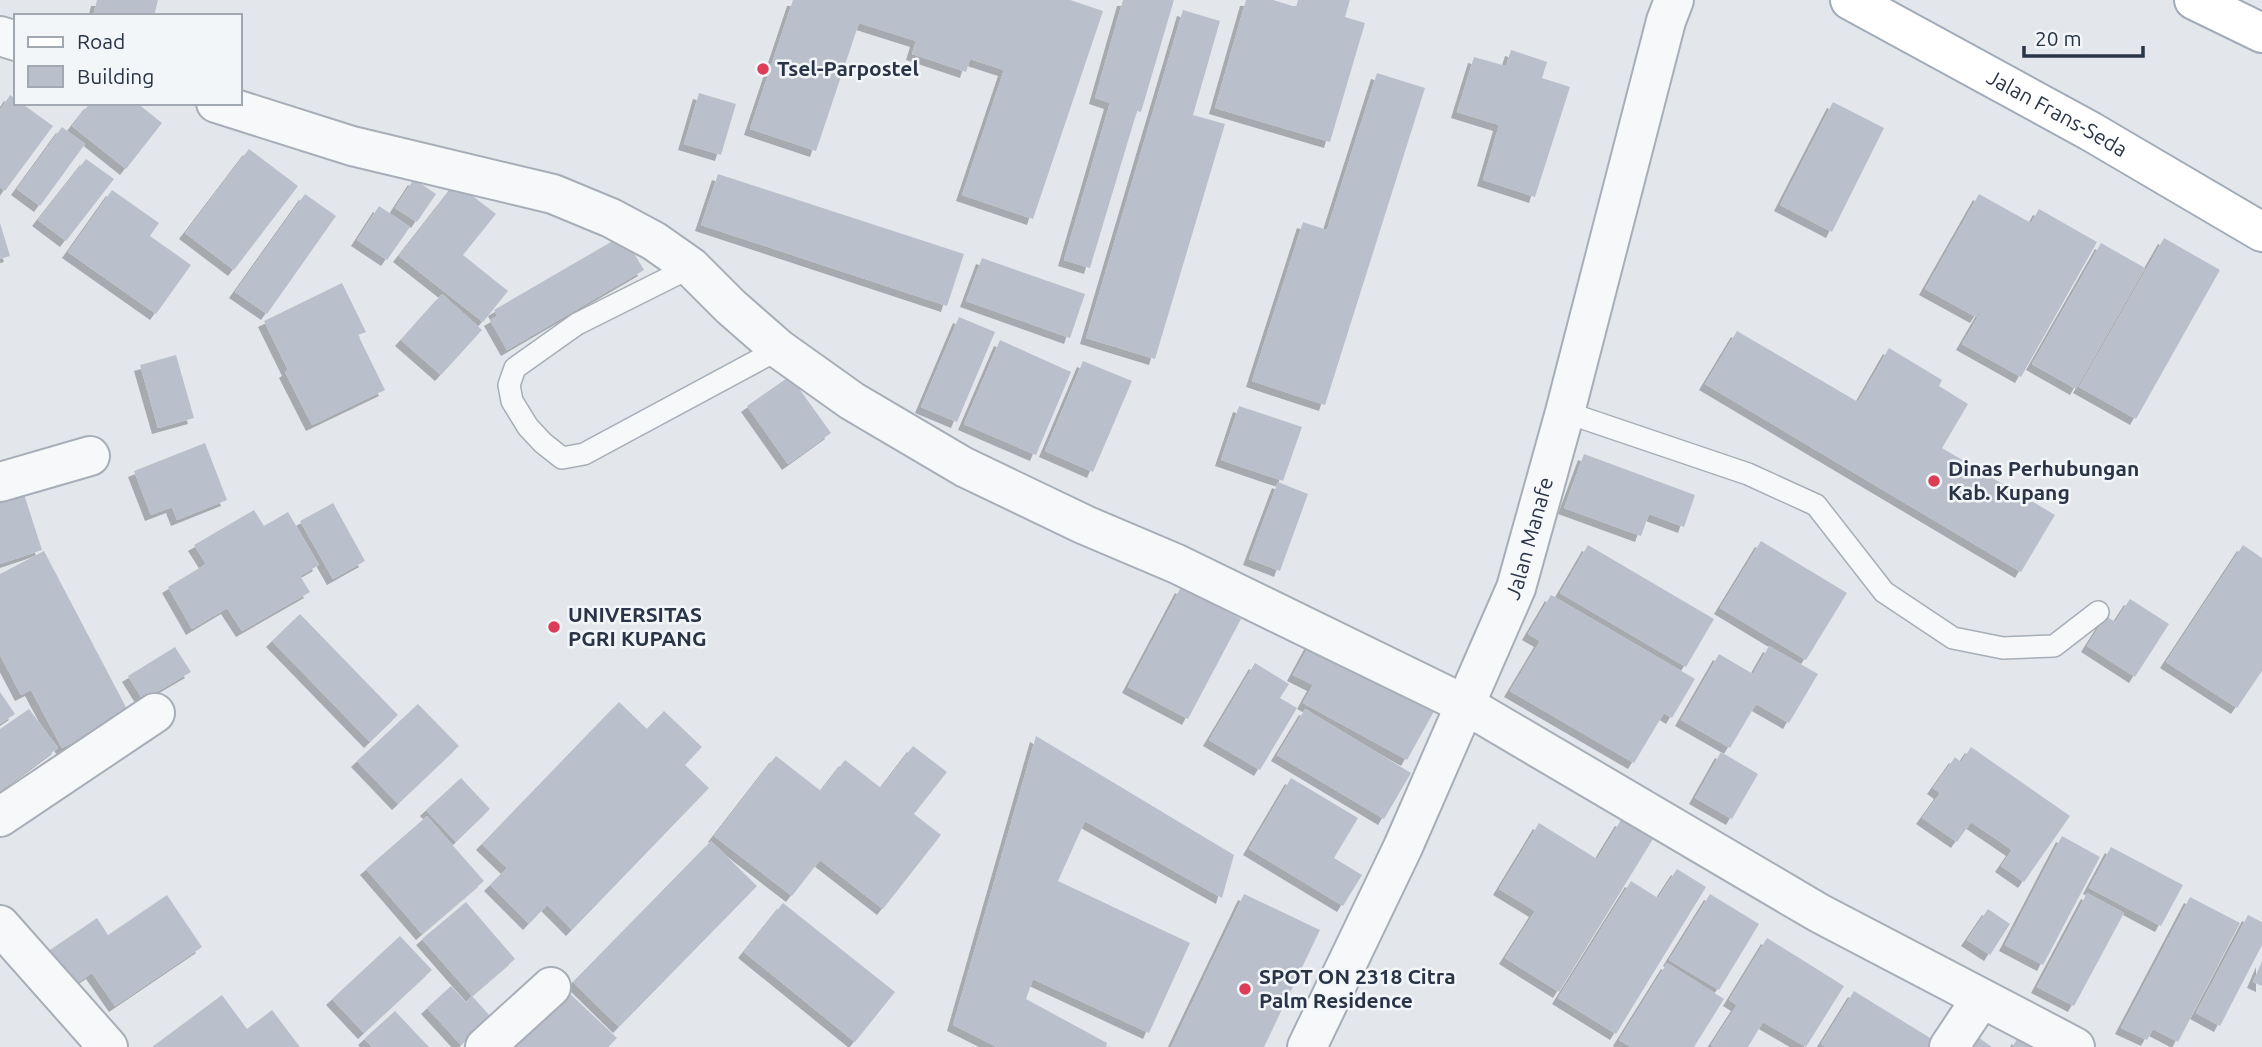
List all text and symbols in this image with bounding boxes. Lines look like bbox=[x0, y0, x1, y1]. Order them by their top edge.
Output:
legend bbox=[14, 14, 242, 105]
scale bar bbox=[2024, 14, 2143, 58]
text: 20 m bbox=[2035, 26, 2082, 50]
text: Road bbox=[77, 29, 125, 53]
place label: Tsel-Parpostel bbox=[777, 56, 919, 80]
marker: Tsel-Parpostel bbox=[755, 61, 771, 77]
text: Building bbox=[77, 64, 154, 88]
street label: Jalan Frans-Seda bbox=[1983, 64, 2132, 161]
place label: Dinas Perhubungan Kab. Kupang bbox=[1948, 456, 2139, 504]
marker: Dinas Perhubungan Kab. Kupang bbox=[1926, 473, 1942, 489]
street label: Jalan Manafe bbox=[1500, 474, 1557, 603]
place label: UNIVERSITAS PGRI KUPANG bbox=[568, 602, 707, 650]
marker: UNIVERSITAS PGRI KUPANG bbox=[546, 619, 562, 635]
place label: SPOT ON 2318 Citra Palm Residence bbox=[1259, 964, 1456, 1012]
marker: SPOT ON 2318 Citra Palm Residence bbox=[1237, 981, 1253, 997]

